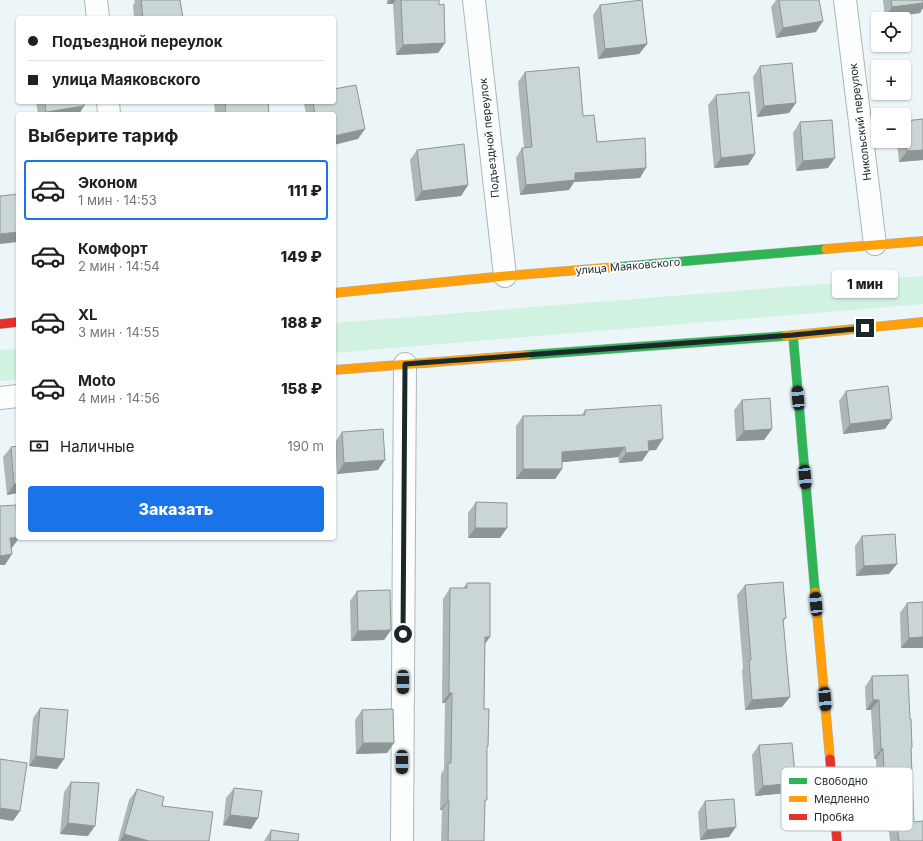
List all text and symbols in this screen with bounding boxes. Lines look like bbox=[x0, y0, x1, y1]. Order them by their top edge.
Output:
map controls bbox=[871, 12, 911, 148]
button: locate bbox=[871, 12, 911, 52]
text: Подъездной переулок bbox=[52, 32, 222, 51]
button: + bbox=[871, 60, 911, 100]
street label: Никольский переулок bbox=[846, 62, 874, 182]
text: улица Маяковского bbox=[52, 70, 201, 89]
street label: Подъездной переулок bbox=[476, 77, 502, 199]
button: − bbox=[871, 108, 911, 148]
text: Выберите тариф bbox=[28, 125, 179, 146]
icon: car bbox=[30, 172, 66, 208]
text: Эконом bbox=[78, 173, 137, 192]
text: 111 ₽ bbox=[287, 181, 322, 200]
text: 1 мин · 14:53 bbox=[78, 192, 157, 208]
icon: car bbox=[30, 238, 66, 274]
text: Комфорт bbox=[78, 239, 148, 258]
text: 149 ₽ bbox=[280, 247, 322, 266]
street label: улица Маяковского bbox=[575, 254, 681, 278]
text: 2 мин · 14:54 bbox=[78, 258, 160, 274]
callout: 1 мин bbox=[832, 270, 898, 298]
text: 1 мин bbox=[847, 276, 883, 292]
icon: car bbox=[30, 304, 66, 340]
text: XL bbox=[78, 305, 98, 324]
text: 188 ₽ bbox=[281, 313, 322, 332]
route end bbox=[856, 319, 874, 337]
text: 3 мин · 14:55 bbox=[78, 324, 159, 340]
icon: car bbox=[30, 370, 66, 406]
text: Moto bbox=[78, 371, 116, 390]
text: 158 ₽ bbox=[281, 379, 322, 398]
car bbox=[791, 386, 805, 410]
text: 4 мин · 14:56 bbox=[78, 390, 160, 406]
icon: cash bbox=[28, 435, 50, 457]
text: Наличные bbox=[60, 437, 134, 456]
text: 190 m bbox=[287, 438, 324, 454]
car bbox=[798, 465, 812, 489]
button: Заказать bbox=[28, 486, 324, 532]
car bbox=[809, 592, 823, 616]
route start bbox=[394, 625, 412, 643]
car bbox=[397, 670, 409, 694]
car bbox=[818, 687, 832, 711]
car bbox=[396, 750, 408, 774]
legend bbox=[781, 767, 913, 831]
text: Свободно bbox=[814, 774, 868, 788]
text: Медленно bbox=[814, 792, 870, 806]
text: Пробка bbox=[814, 810, 854, 824]

